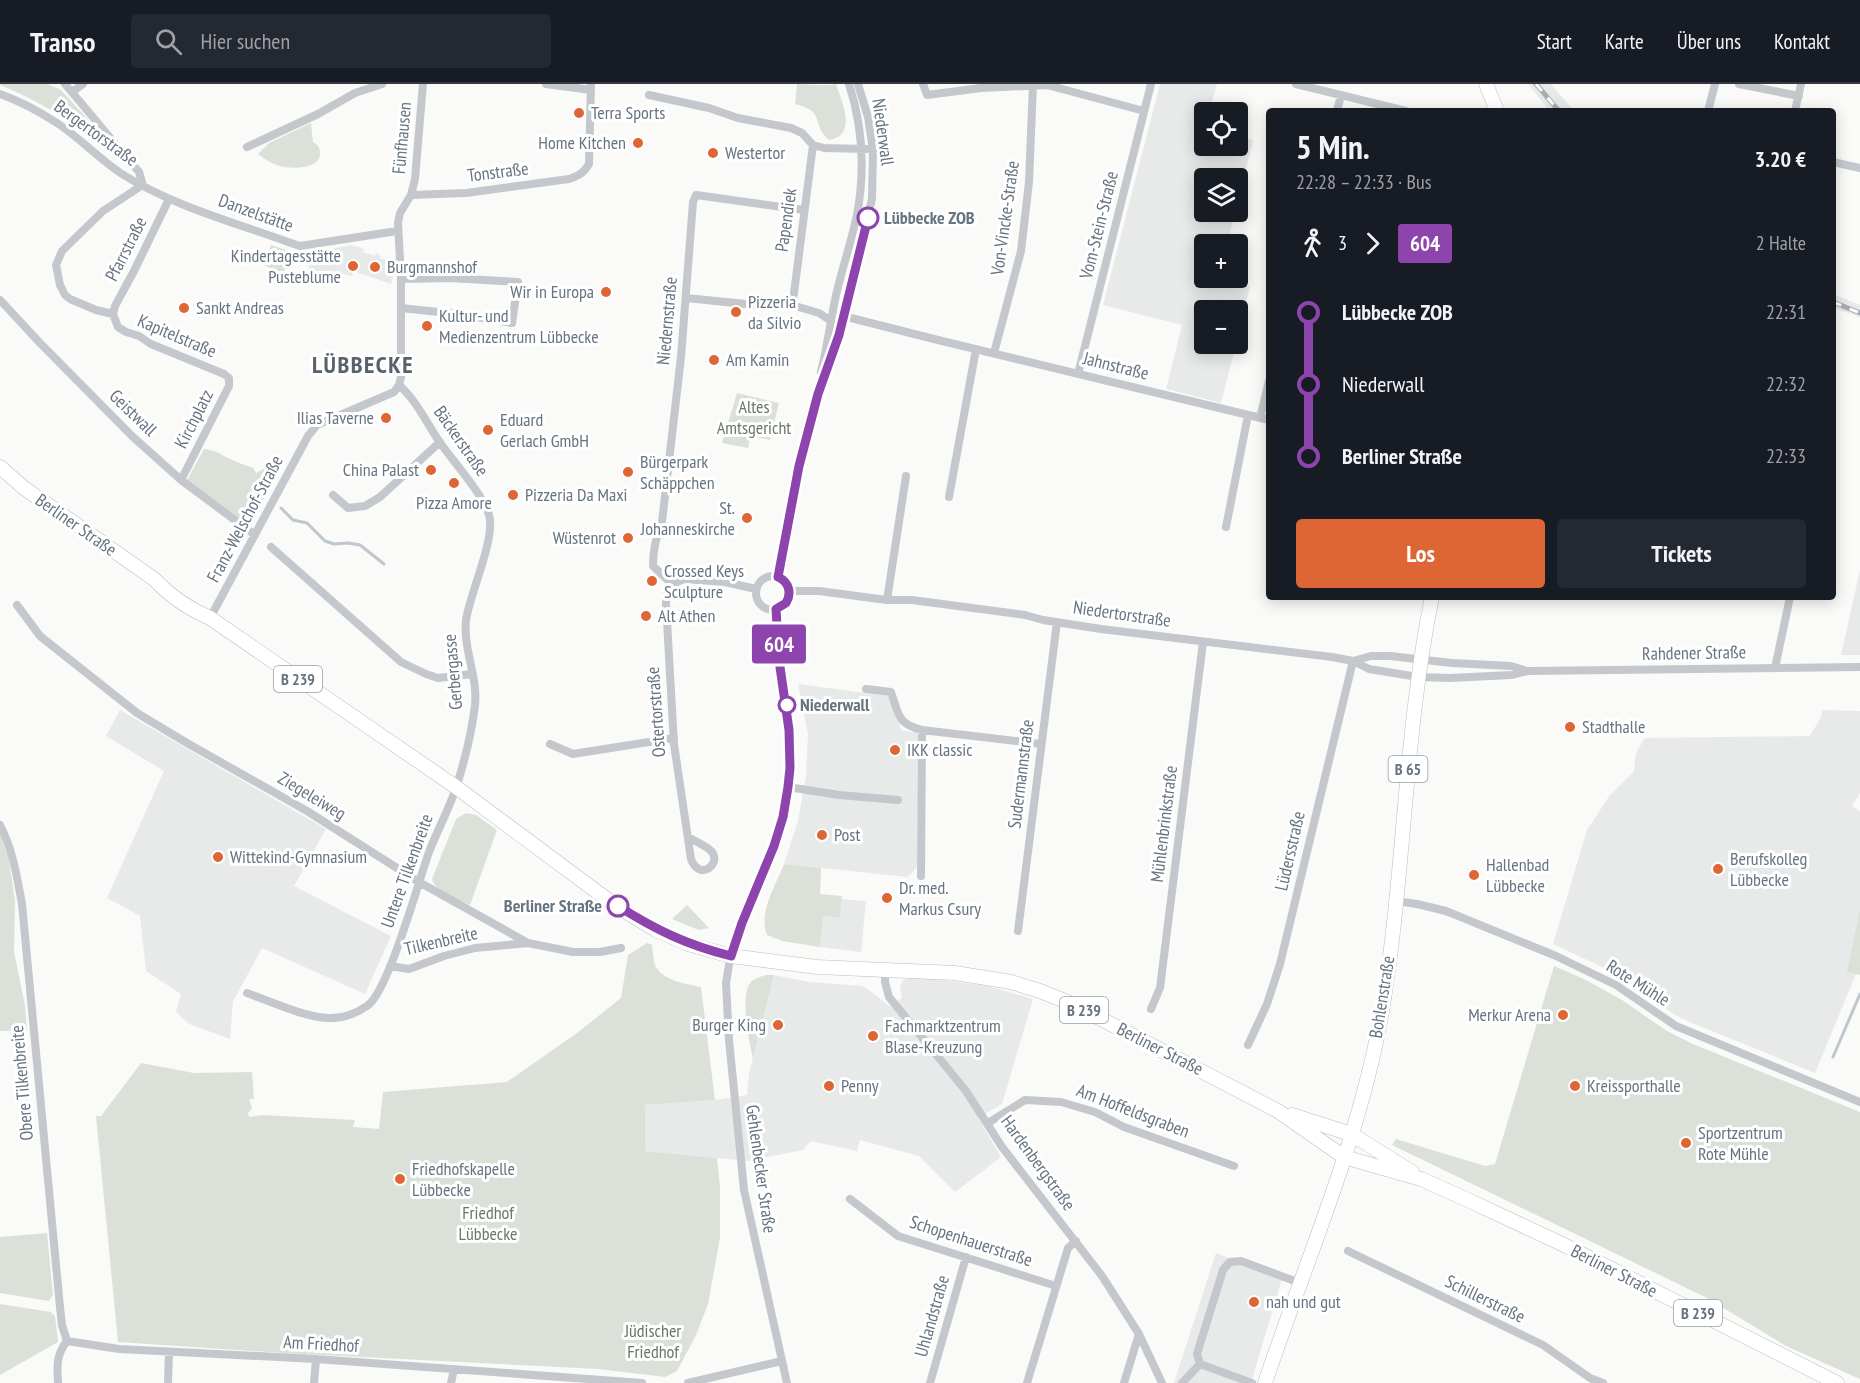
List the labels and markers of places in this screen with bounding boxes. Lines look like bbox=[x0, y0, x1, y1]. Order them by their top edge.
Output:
place label: Terra Sports bbox=[591, 101, 665, 124]
marker: Terra Sports bbox=[572, 106, 586, 120]
place label: Home Kitchen bbox=[538, 131, 626, 154]
marker: Home Kitchen bbox=[631, 136, 645, 150]
place label: Westertor bbox=[725, 141, 785, 164]
marker: Westertor bbox=[706, 146, 720, 160]
place label: Lübbecke ZOB bbox=[884, 206, 975, 229]
marker: Lübbecke ZOB bbox=[857, 207, 879, 229]
place label: Kindertagesstätte Pusteblume bbox=[231, 244, 341, 288]
place label: Burgmannshof bbox=[387, 255, 478, 278]
marker: Kindertagesstätte Pusteblume bbox=[346, 259, 360, 273]
marker: Burgmannshof bbox=[368, 260, 382, 274]
place label: Wir in Europa bbox=[510, 280, 594, 303]
marker: Wir in Europa bbox=[599, 285, 613, 299]
place label: Pizzeria da Silvio bbox=[748, 290, 802, 334]
place label: Sankt Andreas bbox=[196, 296, 284, 319]
marker: Sankt Andreas bbox=[177, 301, 191, 315]
place label: Kultur- und Medienzentrum Lübbecke bbox=[439, 304, 599, 348]
marker: Pizzeria da Silvio bbox=[729, 305, 743, 319]
marker: Kultur- und Medienzentrum Lübbecke bbox=[420, 319, 434, 333]
place label: Am Kamin bbox=[726, 348, 789, 371]
marker: Am Kamin bbox=[707, 353, 721, 367]
place label: Ilias Taverne bbox=[297, 406, 374, 429]
place label: Eduard Gerlach GmbH bbox=[500, 408, 589, 452]
marker: Ilias Taverne bbox=[379, 411, 393, 425]
marker: Eduard Gerlach GmbH bbox=[481, 423, 495, 437]
place label: Bürgerpark Schäppchen bbox=[640, 450, 715, 494]
place label: China Palast bbox=[343, 458, 419, 481]
marker: China Palast bbox=[424, 463, 438, 477]
marker: Bürgerpark Schäppchen bbox=[621, 465, 635, 479]
marker: Pizza Amore bbox=[447, 476, 461, 490]
place label: Pizzeria Da Maxi bbox=[525, 483, 628, 506]
marker: Pizzeria Da Maxi bbox=[506, 488, 520, 502]
place label: Pizza Amore bbox=[416, 491, 492, 514]
place label: St. Johanneskirche bbox=[640, 496, 735, 540]
marker: St. Johanneskirche bbox=[740, 511, 754, 525]
place label: Wüstenrot bbox=[553, 526, 616, 549]
marker: Wüstenrot bbox=[621, 531, 635, 545]
place label: Crossed Keys Sculpture bbox=[664, 559, 744, 603]
marker: Crossed Keys Sculpture bbox=[645, 574, 659, 588]
place label: Alt Athen bbox=[658, 604, 715, 627]
marker: Alt Athen bbox=[639, 609, 653, 623]
place label: Niederwall bbox=[800, 693, 870, 716]
marker: Niederwall bbox=[778, 696, 796, 714]
place label: Stadthalle bbox=[1582, 715, 1646, 738]
marker: Stadthalle bbox=[1563, 720, 1577, 734]
place label: IKK classic bbox=[907, 738, 973, 761]
marker: IKK classic bbox=[888, 743, 902, 757]
place label: Post bbox=[834, 823, 860, 846]
marker: Post bbox=[815, 828, 829, 842]
place label: Wittekind-Gymnasium bbox=[230, 845, 367, 868]
place label: Berufskolleg Lübbecke bbox=[1730, 847, 1807, 891]
marker: Wittekind-Gymnasium bbox=[211, 850, 225, 864]
place label: Hallenbad Lübbecke bbox=[1486, 853, 1549, 897]
marker: Berufskolleg Lübbecke bbox=[1711, 862, 1725, 876]
marker: Hallenbad Lübbecke bbox=[1467, 868, 1481, 882]
place label: Dr. med. Markus Csury bbox=[899, 876, 981, 920]
marker: Dr. med. Markus Csury bbox=[880, 891, 894, 905]
place label: Berliner Straße bbox=[504, 894, 602, 917]
marker: Berliner Straße bbox=[607, 895, 629, 917]
place label: Merkur Arena bbox=[1468, 1003, 1551, 1026]
marker: Merkur Arena bbox=[1556, 1008, 1570, 1022]
place label: Burger King bbox=[692, 1013, 766, 1036]
place label: Fachmarktzentrum Blase-Kreuzung bbox=[885, 1014, 1001, 1058]
marker: Burger King bbox=[771, 1018, 785, 1032]
marker: Fachmarktzentrum Blase-Kreuzung bbox=[866, 1029, 880, 1043]
place label: Penny bbox=[841, 1074, 879, 1097]
place label: Kreissporthalle bbox=[1587, 1074, 1681, 1097]
marker: Penny bbox=[822, 1079, 836, 1093]
marker: Kreissporthalle bbox=[1568, 1079, 1582, 1093]
place label: Sportzentrum Rote Mühle bbox=[1698, 1121, 1783, 1165]
marker: Sportzentrum Rote Mühle bbox=[1679, 1136, 1693, 1150]
place label: Friedhofskapelle Lübbecke bbox=[412, 1157, 515, 1201]
marker: Friedhofskapelle Lübbecke bbox=[393, 1172, 407, 1186]
place label: nah und gut bbox=[1266, 1290, 1341, 1313]
marker: nah und gut bbox=[1247, 1295, 1261, 1309]

